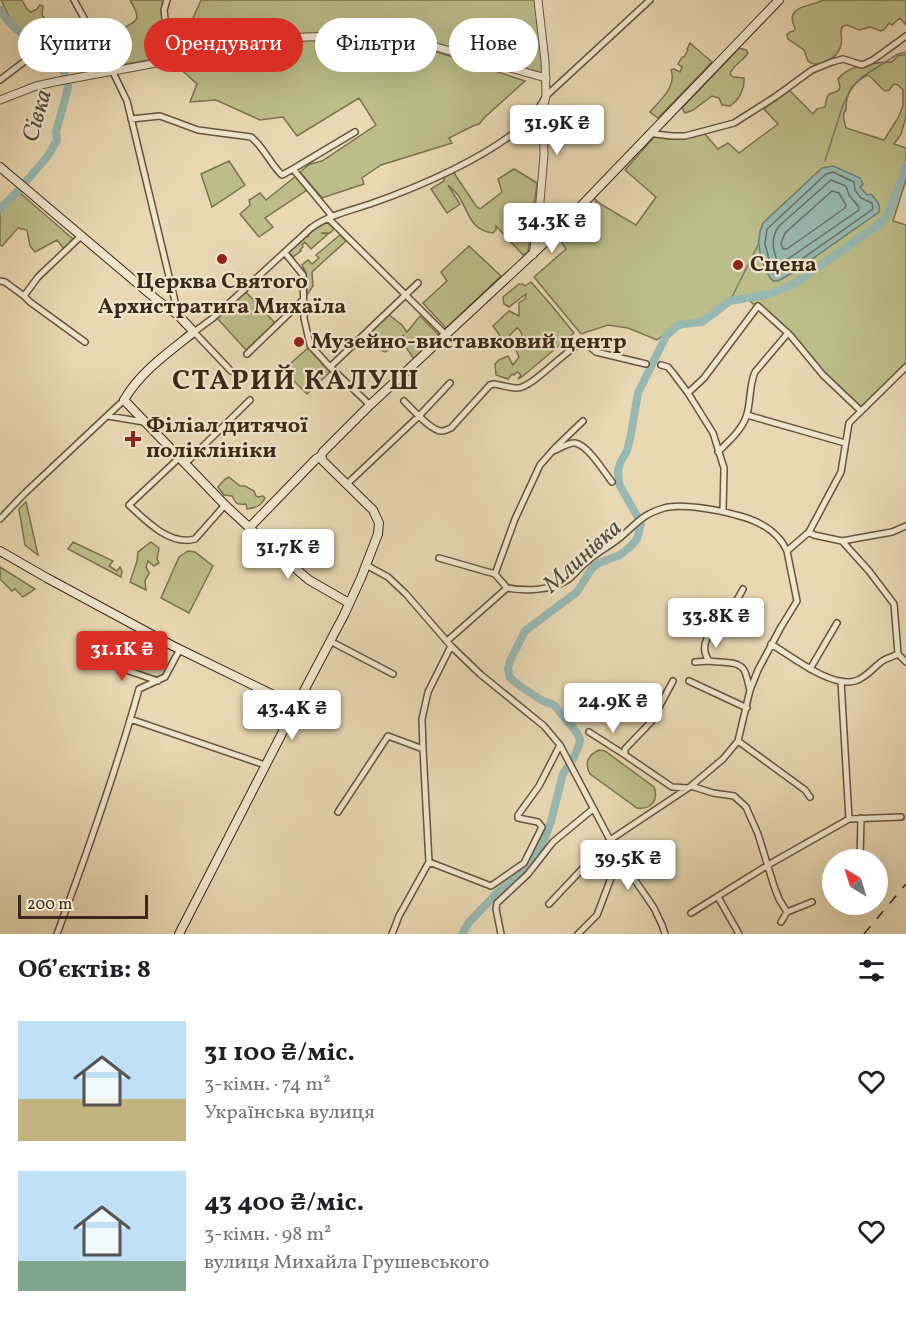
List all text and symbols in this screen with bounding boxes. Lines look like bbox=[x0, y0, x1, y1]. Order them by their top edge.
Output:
chip: Купити bbox=[18, 18, 132, 72]
chip: Орендувати bbox=[144, 18, 303, 72]
chip: Фільтри bbox=[315, 18, 437, 72]
chip: Нове bbox=[449, 18, 538, 72]
water label: Сівка bbox=[14, 86, 62, 146]
pin: 31.9K ₴ bbox=[502, 105, 612, 156]
text: 31.9K ₴ bbox=[524, 110, 590, 138]
pin: 34.3K ₴ bbox=[497, 203, 607, 254]
text: 34.3K ₴ bbox=[518, 208, 586, 236]
place label: Сцена bbox=[750, 250, 817, 281]
marker: Церква Святого Архистратига Михаїла bbox=[215, 252, 229, 266]
marker: Сцена bbox=[731, 258, 745, 272]
place label: Церква Святого Архистратига Михаїла bbox=[98, 267, 346, 323]
place label: Музейно-виставковий центр bbox=[311, 327, 627, 358]
marker: Музейно-виставковий центр bbox=[292, 335, 306, 349]
district label: СТАРИЙ КАЛУШ bbox=[172, 362, 420, 401]
place label: Філіал дитячої поліклініки bbox=[146, 411, 308, 467]
marker: Філіал дитячої поліклініки bbox=[124, 430, 142, 448]
water label: Млинівка bbox=[535, 512, 630, 602]
pin: 31.7K ₴ bbox=[233, 529, 343, 580]
text: 31.7K ₴ bbox=[256, 534, 320, 562]
pin: 33.8K ₴ bbox=[661, 598, 771, 649]
text: 33.8K ₴ bbox=[682, 603, 750, 631]
pin: 31.1K ₴ bbox=[67, 631, 177, 682]
text: 31.1K ₴ bbox=[91, 636, 153, 664]
pin: 24.9K ₴ bbox=[558, 683, 668, 734]
text: 24.9K ₴ bbox=[578, 688, 648, 716]
pin: 43.4K ₴ bbox=[237, 690, 347, 741]
text: 43.4K ₴ bbox=[257, 695, 327, 723]
pin: 39.5K ₴ bbox=[573, 840, 683, 891]
text: 39.5K ₴ bbox=[594, 845, 662, 873]
north arrow bbox=[822, 849, 888, 915]
map controls bbox=[822, 849, 888, 915]
scale bar bbox=[18, 892, 148, 920]
text: 200 m bbox=[27, 894, 72, 916]
text: Об’єктів: 8 bbox=[18, 952, 151, 988]
icon: filters bbox=[855, 954, 888, 987]
text: 31 100 ₴/міс. bbox=[204, 1035, 355, 1071]
icon: home bbox=[66, 1045, 138, 1117]
icon: heart bbox=[855, 1065, 888, 1098]
text: 3-кімн. · 74 m² bbox=[204, 1071, 331, 1099]
text: Українська вулиця bbox=[204, 1099, 375, 1127]
text: 43 400 ₴/міс. bbox=[204, 1185, 364, 1221]
icon: home bbox=[66, 1195, 138, 1267]
icon: heart bbox=[855, 1215, 888, 1248]
text: 3-кімн. · 98 m² bbox=[204, 1221, 331, 1249]
text: вулиця Михайла Грушевського bbox=[204, 1249, 489, 1277]

